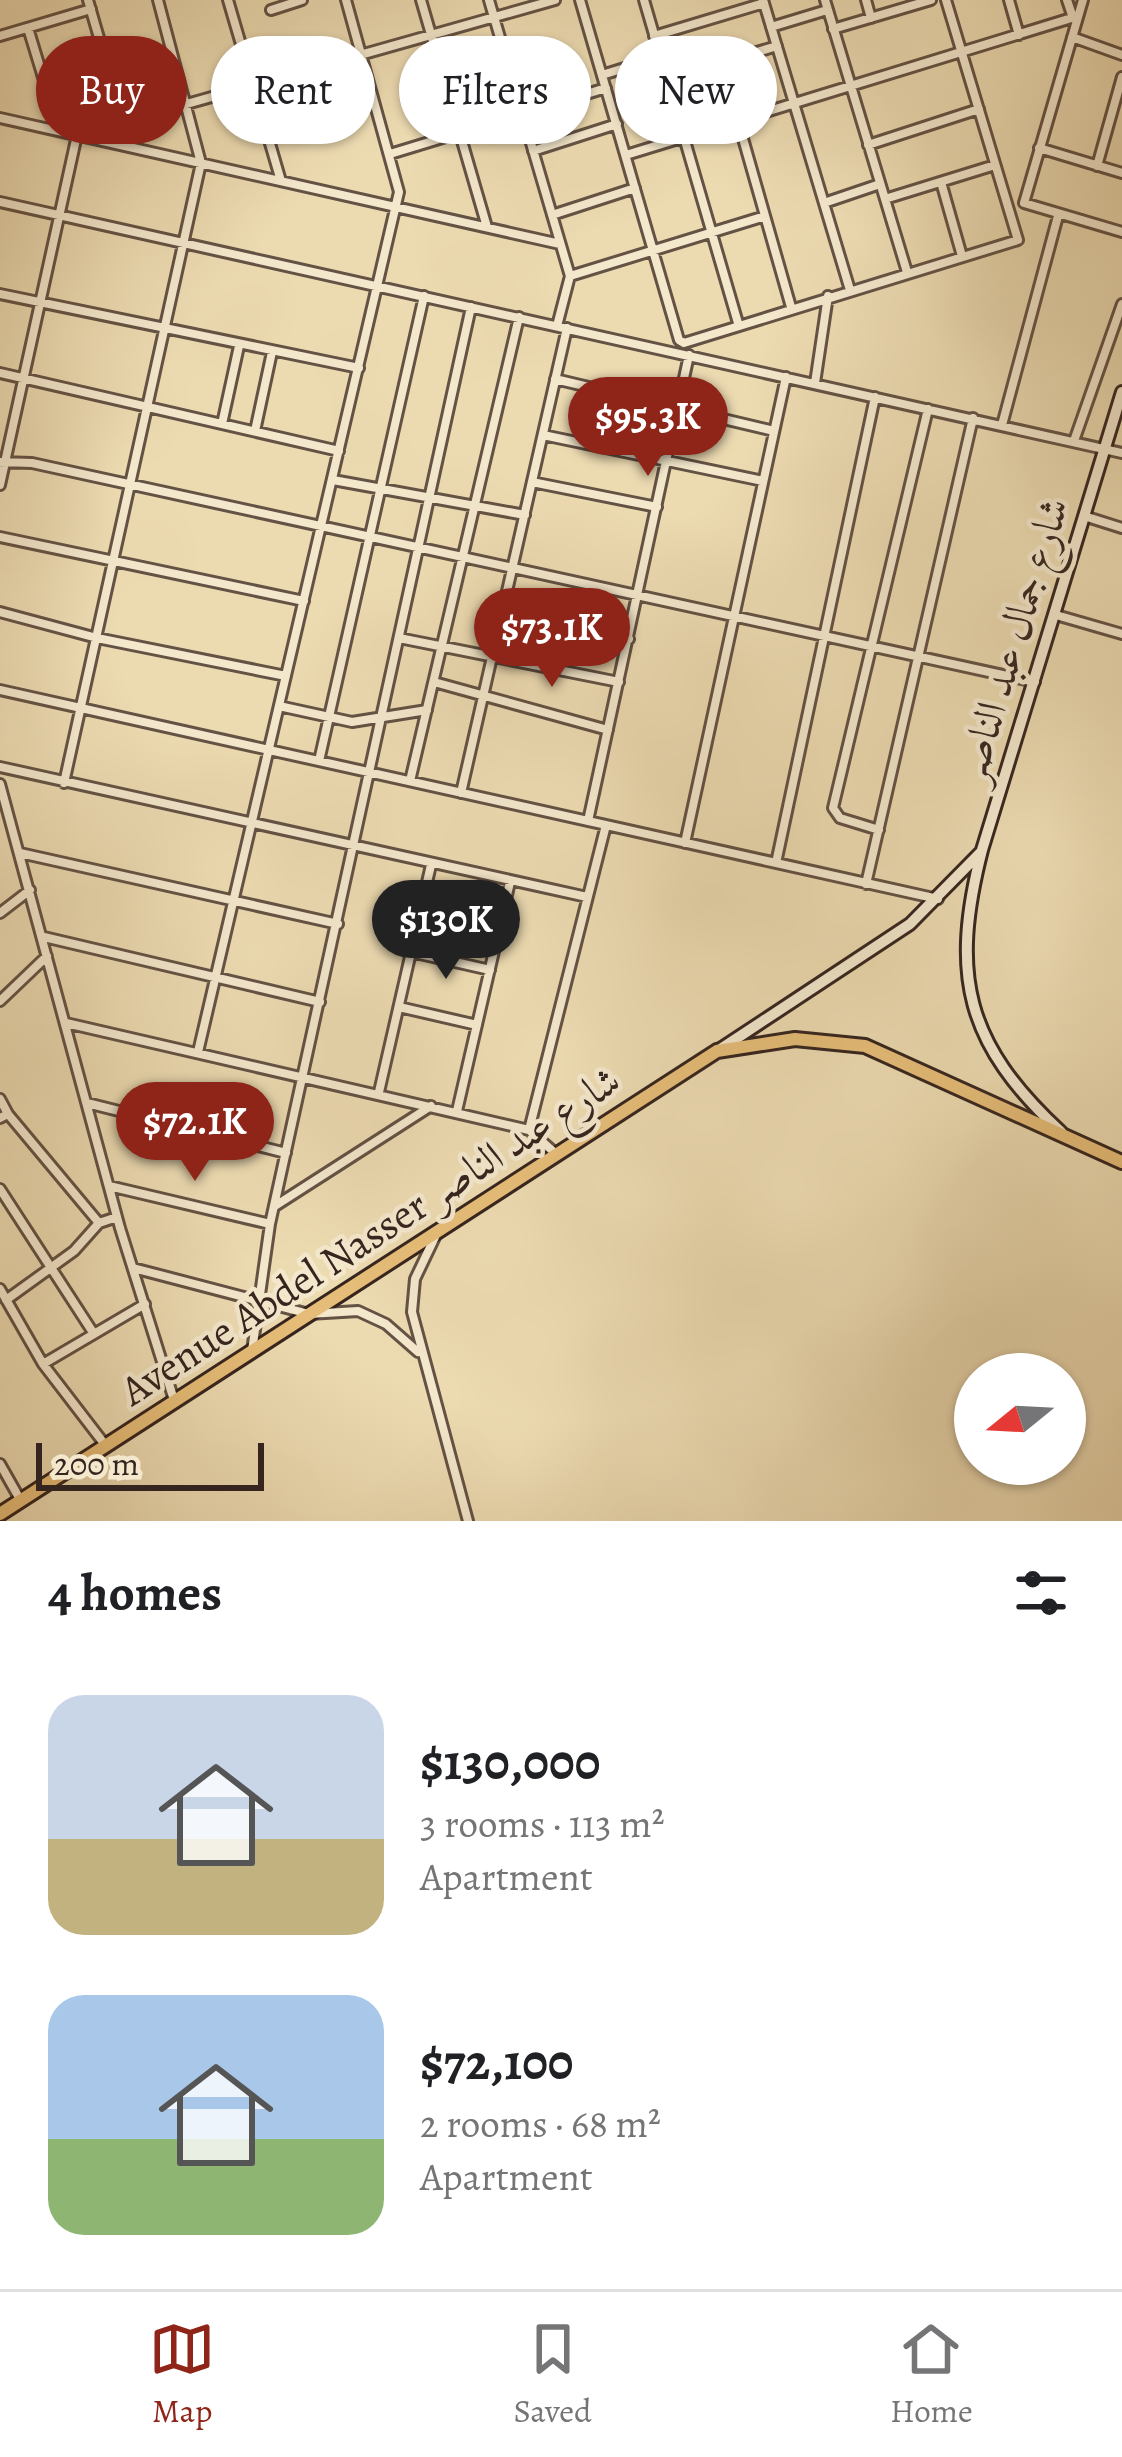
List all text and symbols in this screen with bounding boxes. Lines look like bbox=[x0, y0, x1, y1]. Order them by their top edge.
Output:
chip: Buy bbox=[36, 36, 187, 144]
chip: Rent bbox=[211, 36, 375, 144]
chip: Filters bbox=[399, 36, 591, 144]
chip: New bbox=[615, 36, 777, 144]
pin: $95.3K bbox=[550, 377, 746, 479]
text: $95.3K bbox=[595, 389, 701, 442]
street label: شارع جمال عبد الناصر bbox=[940, 490, 1089, 795]
pin: $73.1K bbox=[454, 588, 650, 690]
text: $73.1K bbox=[501, 600, 603, 653]
pin: $130K bbox=[362, 880, 530, 982]
text: $130K bbox=[399, 892, 493, 945]
street label: Avenue Abdel Nasser شارع عبد الناصر bbox=[108, 1052, 635, 1425]
pin: $72.1K bbox=[97, 1082, 293, 1184]
text: $72.1K bbox=[143, 1094, 247, 1147]
north arrow bbox=[954, 1353, 1086, 1485]
map controls bbox=[954, 1353, 1086, 1485]
scale bar bbox=[36, 1437, 264, 1490]
text: 200 m bbox=[54, 1441, 139, 1486]
text: 4 homes bbox=[48, 1558, 222, 1628]
icon: filters bbox=[1008, 1560, 1074, 1626]
text: $130,000 bbox=[420, 1727, 600, 1797]
icon: home bbox=[144, 1743, 288, 1887]
text: 3 rooms · 113 m² bbox=[420, 1797, 665, 1850]
text: Apartment bbox=[420, 1850, 593, 1903]
text: $72,100 bbox=[420, 2027, 573, 2097]
icon: home bbox=[144, 2043, 288, 2187]
text: 2 rooms · 68 m² bbox=[420, 2097, 661, 2150]
text: Apartment bbox=[420, 2150, 593, 2203]
tab: Map bbox=[149, 2316, 215, 2433]
tab: Saved bbox=[513, 2316, 592, 2433]
tab: Home bbox=[890, 2316, 973, 2433]

